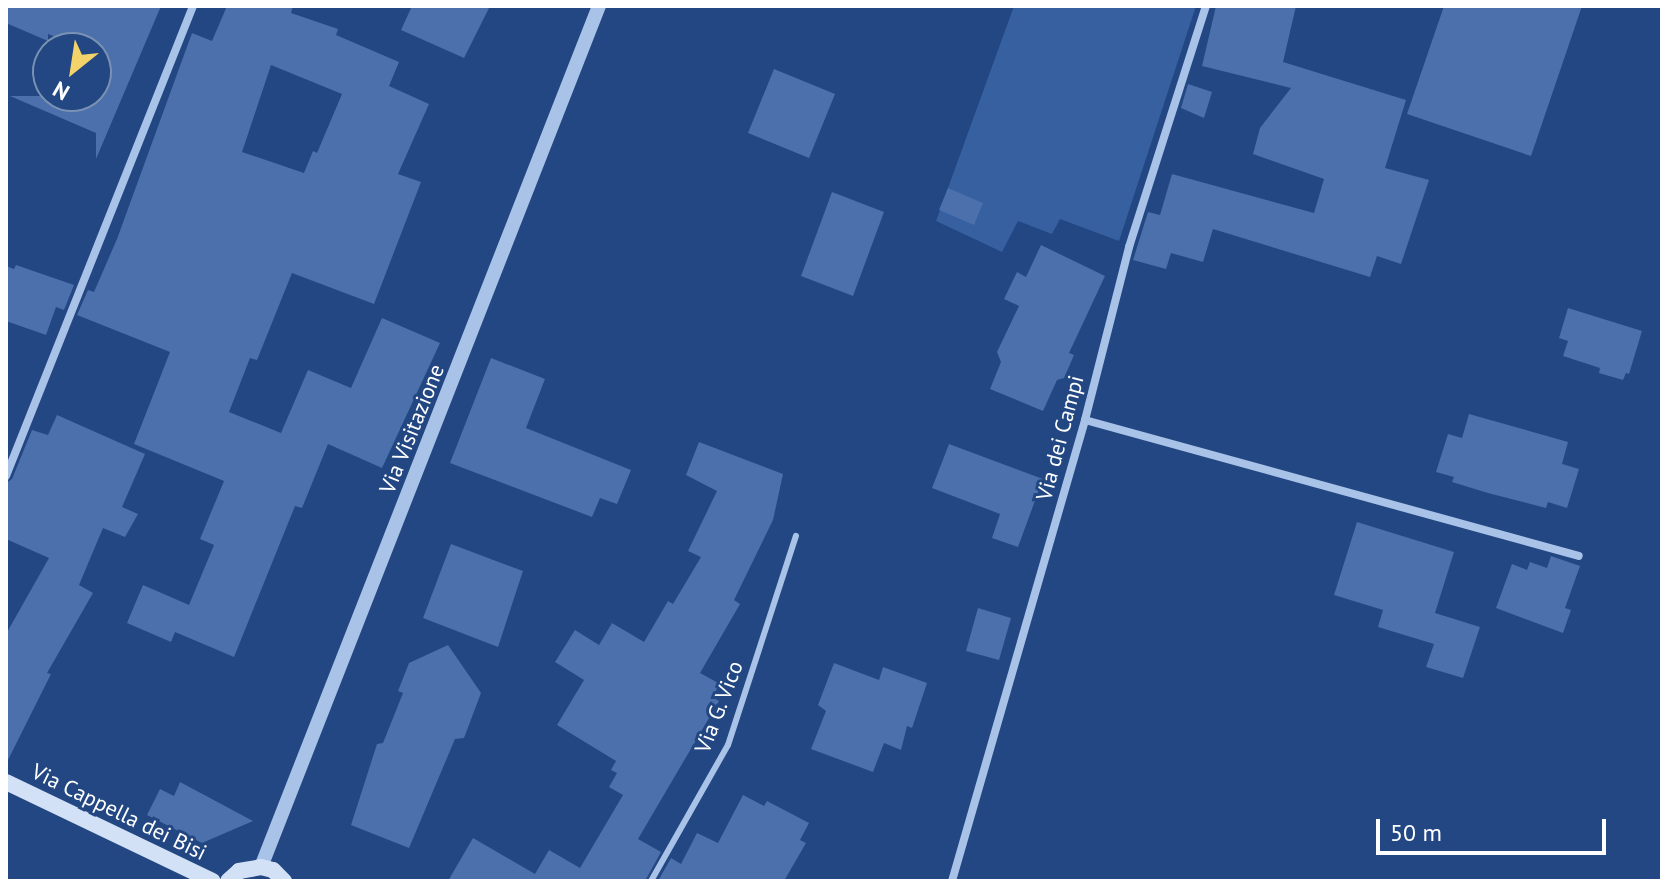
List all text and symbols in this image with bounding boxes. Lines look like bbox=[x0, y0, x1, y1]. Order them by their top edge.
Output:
north arrow bbox=[32, 32, 112, 112]
text: N bbox=[48, 75, 74, 107]
street label: Via Visitazione bbox=[374, 360, 450, 498]
street label: Via dei Campi bbox=[1031, 372, 1089, 504]
street label: Via G. Vico bbox=[689, 656, 749, 758]
street label: Via Cappella dei Bisi bbox=[27, 758, 211, 866]
scale bar bbox=[1380, 803, 1610, 853]
text: 50 m bbox=[1390, 817, 1442, 848]

